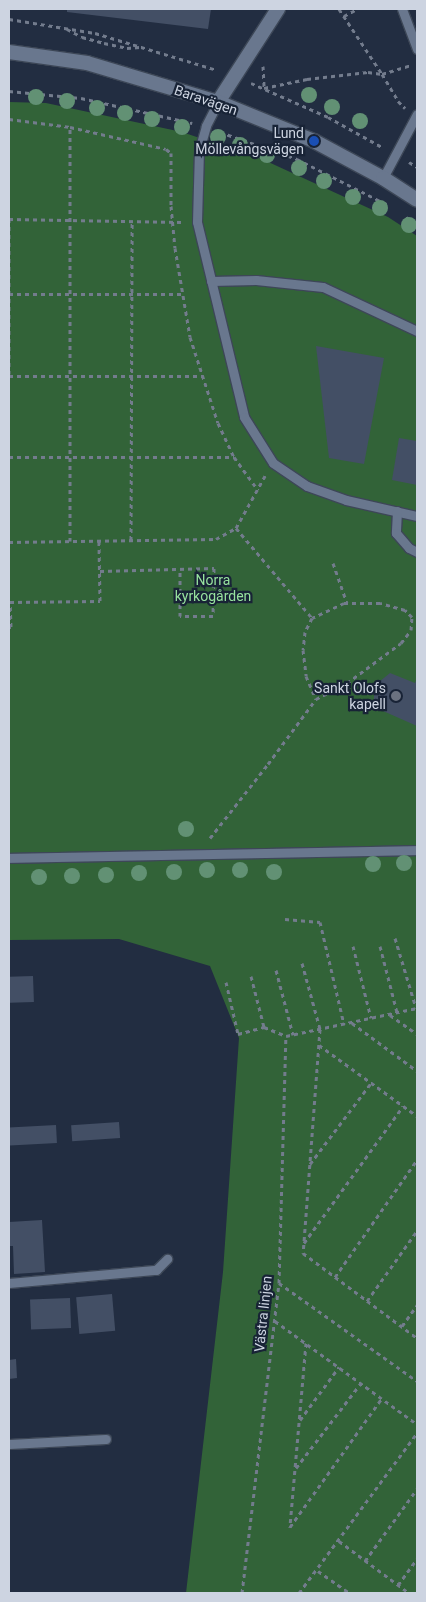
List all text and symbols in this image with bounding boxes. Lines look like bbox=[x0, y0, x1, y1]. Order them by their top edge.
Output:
street label: Baravägen bbox=[172, 81, 240, 119]
place label: Lund Möllevångsvägen bbox=[195, 125, 304, 158]
marker: Lund Möllevångsvägen bbox=[308, 135, 320, 147]
park label: Norra kyrkogården bbox=[175, 572, 251, 604]
place label: Sankt Olofs kapell bbox=[314, 680, 386, 712]
marker: Sankt Olofs kapell bbox=[390, 690, 402, 702]
street label: Västra linjen bbox=[251, 1275, 275, 1353]

